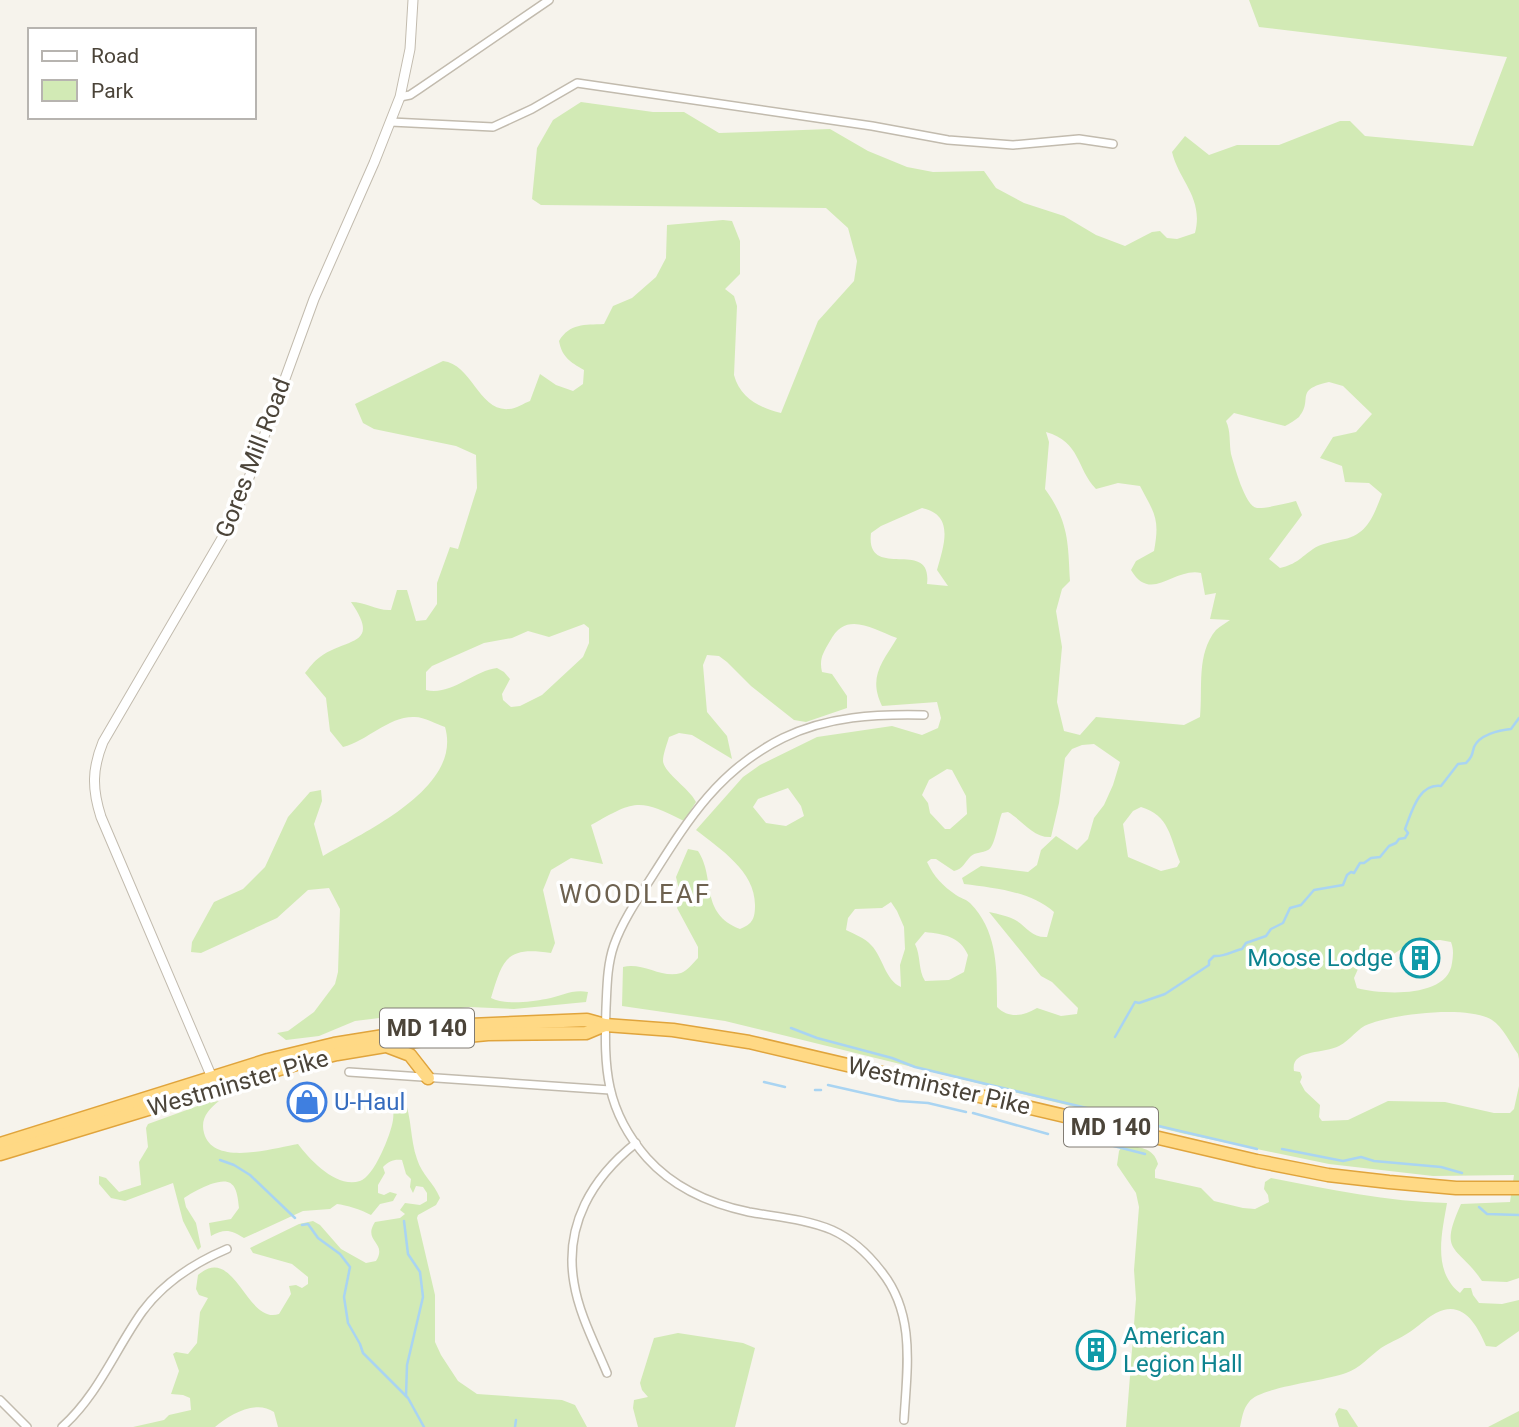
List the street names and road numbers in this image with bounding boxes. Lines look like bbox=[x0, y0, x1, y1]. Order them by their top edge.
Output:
street label: Gores Mill Road bbox=[210, 374, 296, 542]
road number: MD 140 bbox=[380, 1009, 474, 1048]
street label: Westminster Pike bbox=[144, 1044, 332, 1122]
street label: Westminster Pike bbox=[845, 1051, 1033, 1121]
road number: MD 140 bbox=[1064, 1108, 1158, 1146]

